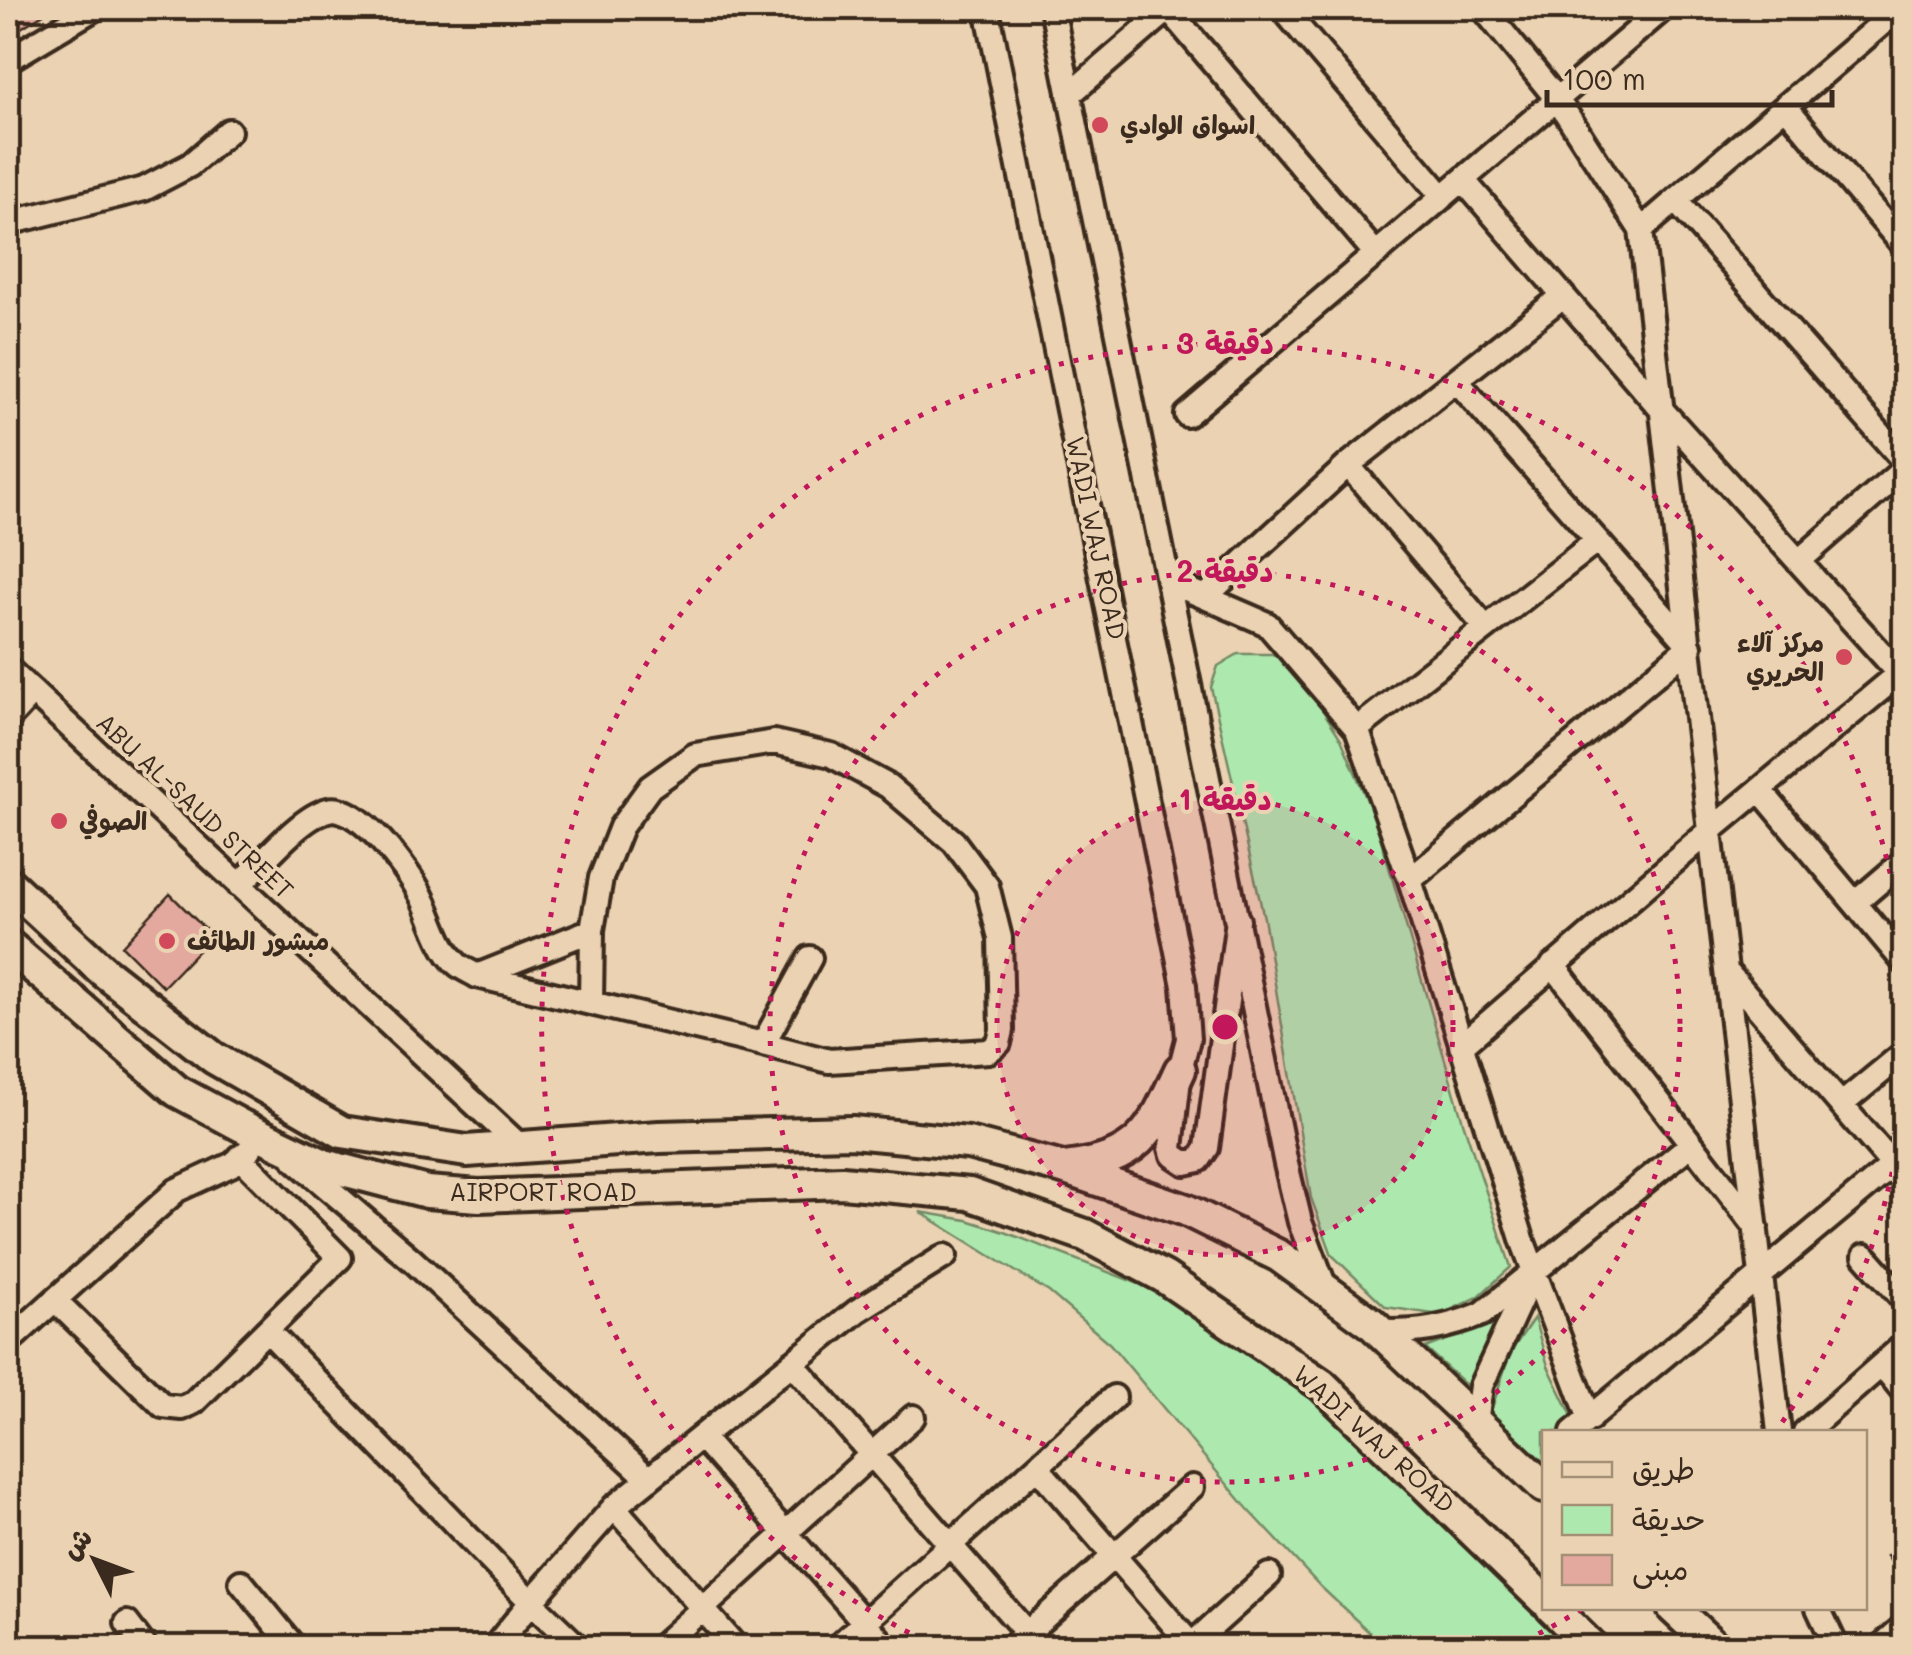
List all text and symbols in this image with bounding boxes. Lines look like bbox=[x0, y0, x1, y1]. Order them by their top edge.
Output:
scale bar bbox=[1547, 45, 1832, 107]
text: 100 m bbox=[1562, 58, 1646, 98]
place label: اسواق الوادي bbox=[1120, 108, 1255, 144]
marker: اسواق الوادي bbox=[1089, 114, 1111, 136]
text: 3 دقيقة bbox=[1176, 322, 1274, 362]
street label: WADI WAJ ROAD bbox=[1060, 433, 1134, 642]
text: 2 دقيقة bbox=[1177, 550, 1273, 590]
place label: مركز آلاء الحريري bbox=[1737, 626, 1824, 691]
marker: مركز آلاء الحريري bbox=[1833, 646, 1855, 668]
street label: ABU AL-SAUD STREET bbox=[90, 705, 301, 905]
text: 1 دقيقة bbox=[1178, 778, 1272, 818]
place label: الصوفي bbox=[79, 803, 147, 840]
marker: الصوفي bbox=[48, 810, 70, 832]
place label: مبشور الطائف bbox=[187, 924, 329, 957]
marker: مبشور الطائف bbox=[156, 930, 178, 952]
centre of rings bbox=[1207, 1009, 1243, 1045]
street label: AIRPORT ROAD bbox=[449, 1175, 637, 1207]
street label: WADI WAJ ROAD bbox=[1287, 1357, 1462, 1519]
legend bbox=[1542, 1430, 1867, 1610]
text: طريق bbox=[1632, 1448, 1695, 1488]
text: حديقة bbox=[1632, 1498, 1706, 1538]
north arrow bbox=[45, 1510, 145, 1610]
text: ش bbox=[52, 1519, 99, 1566]
text: مبنى bbox=[1632, 1548, 1688, 1589]

